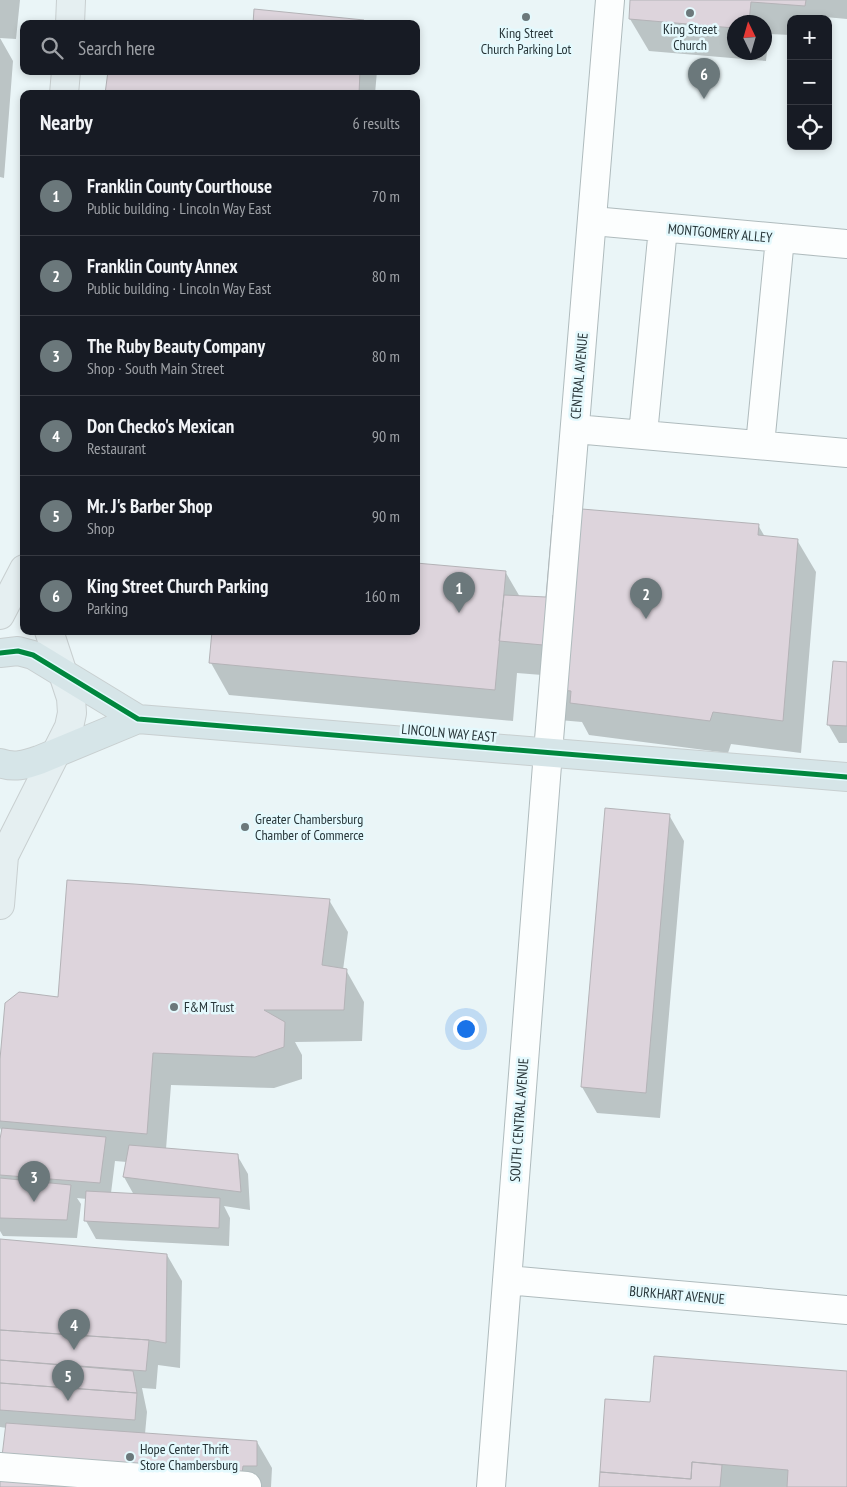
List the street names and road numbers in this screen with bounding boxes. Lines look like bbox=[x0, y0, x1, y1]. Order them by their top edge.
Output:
street label: MONTGOMERY ALLEY bbox=[667, 219, 774, 247]
street label: CENTRAL AVENUE bbox=[566, 332, 592, 420]
street label: LINCOLN WAY EAST bbox=[401, 720, 498, 746]
street label: SOUTH CENTRAL AVENUE bbox=[506, 1057, 532, 1183]
street label: BURKHART AVENUE bbox=[629, 1282, 725, 1308]

